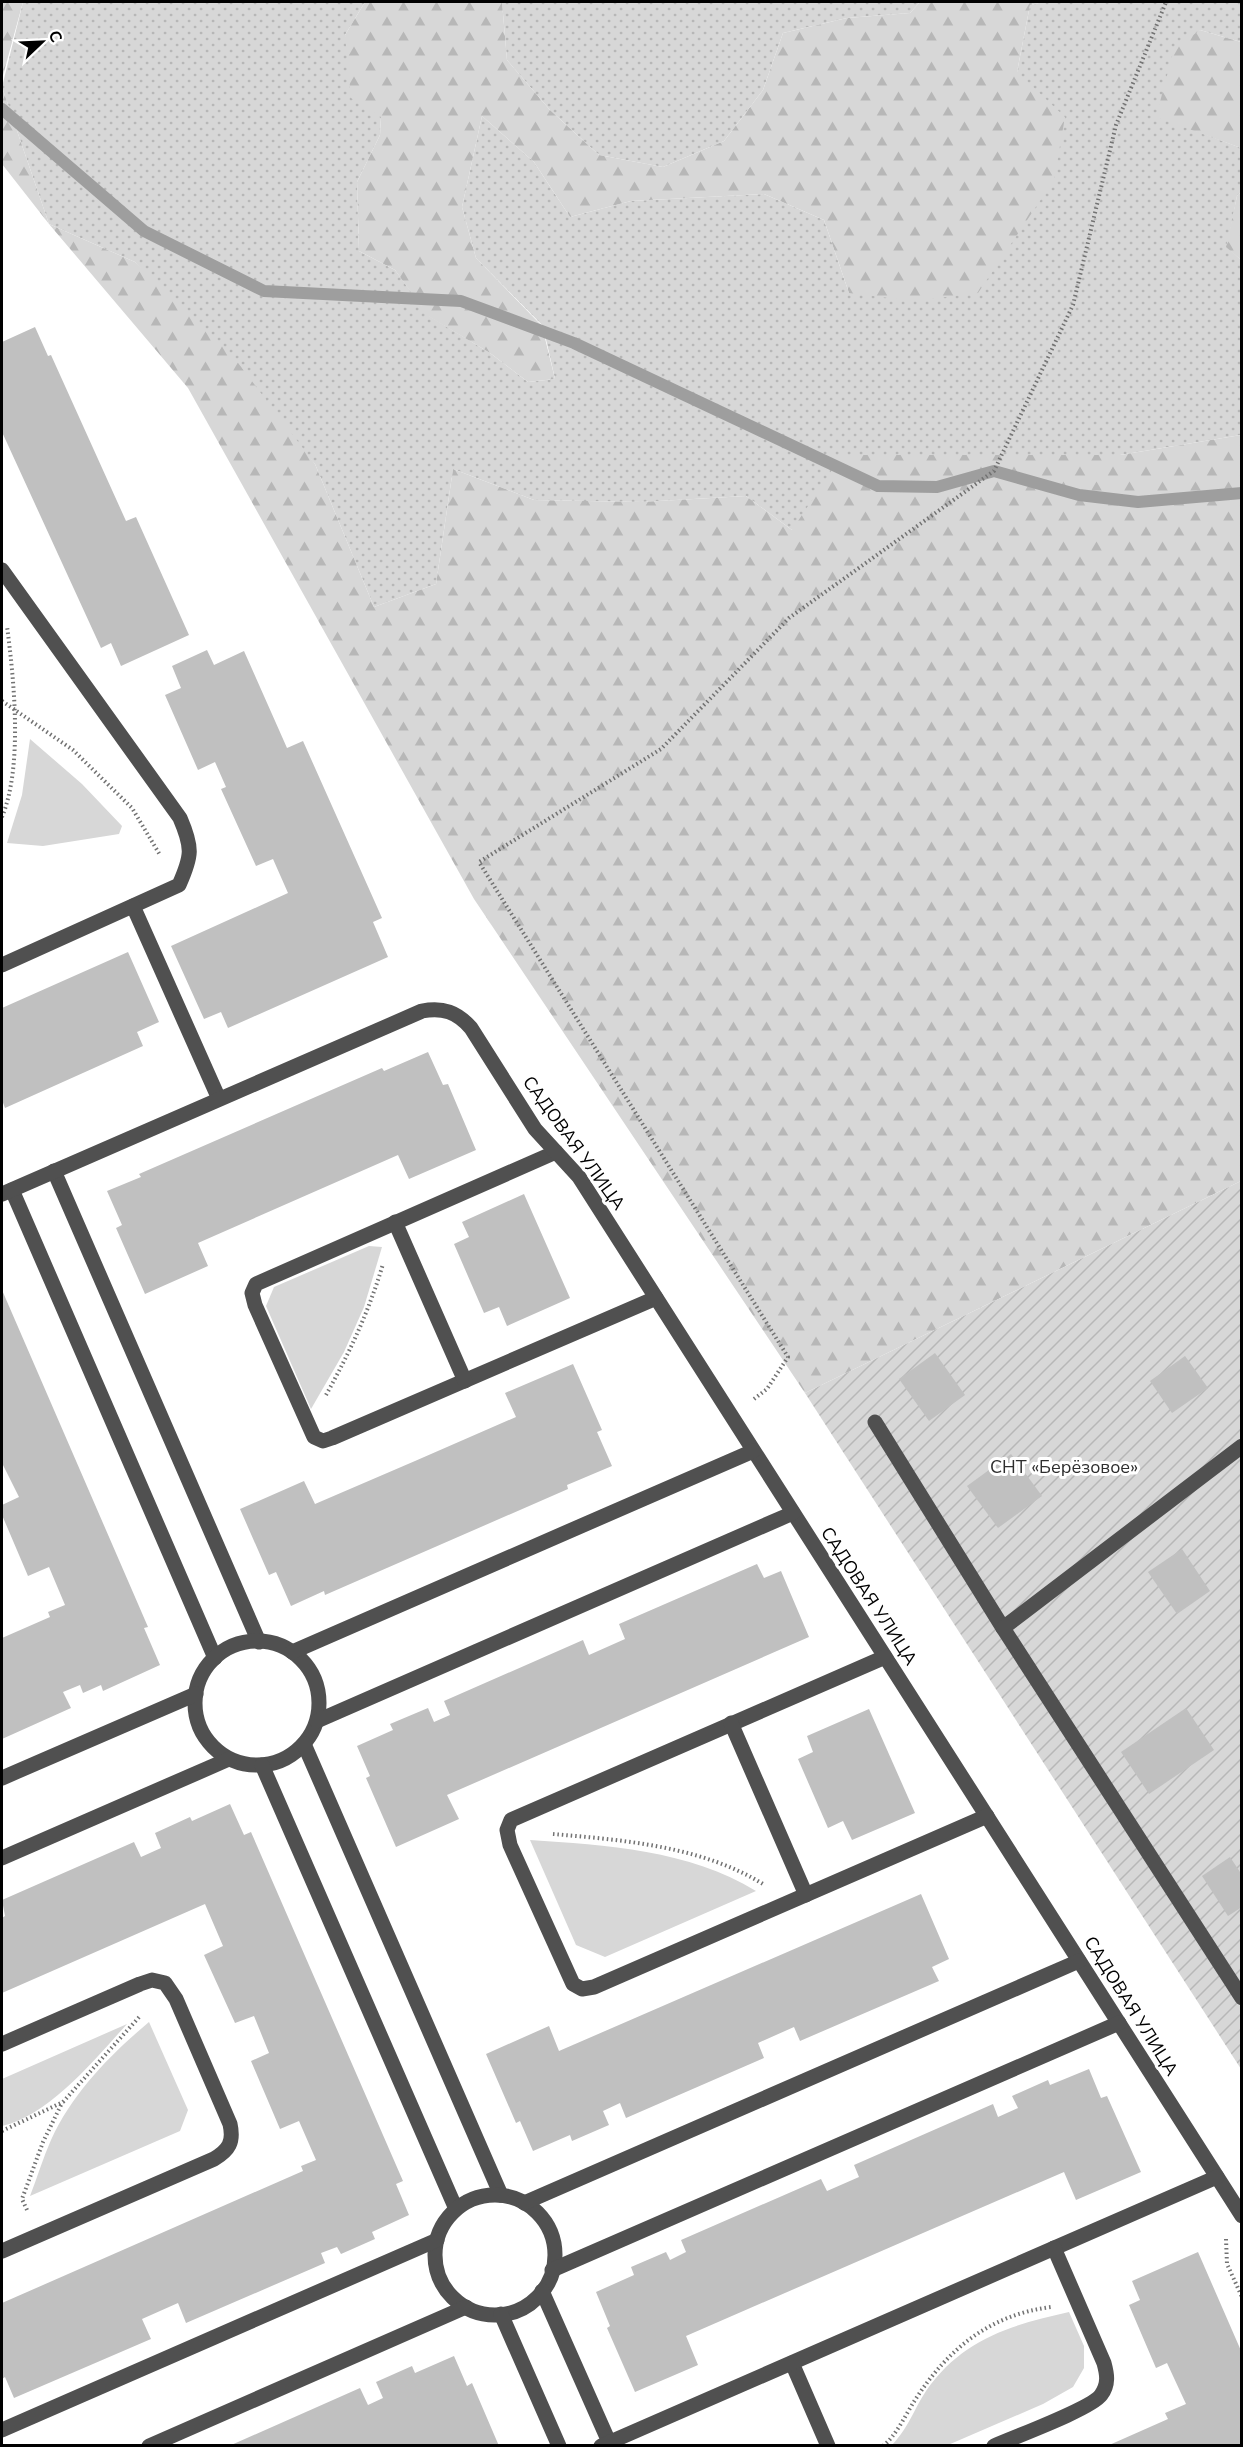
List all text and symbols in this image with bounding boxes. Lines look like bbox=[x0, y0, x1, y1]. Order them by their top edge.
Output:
north arrow bbox=[12, 12, 72, 72]
text: С bbox=[43, 27, 67, 46]
street label: САДОВАЯ УЛИЦА bbox=[517, 1071, 631, 1215]
park label: СНТ «Берёзовое» bbox=[990, 1455, 1138, 1479]
street label: САДОВАЯ УЛИЦА bbox=[815, 1522, 923, 1670]
street label: САДОВАЯ УЛИЦА bbox=[1078, 1932, 1184, 2080]

